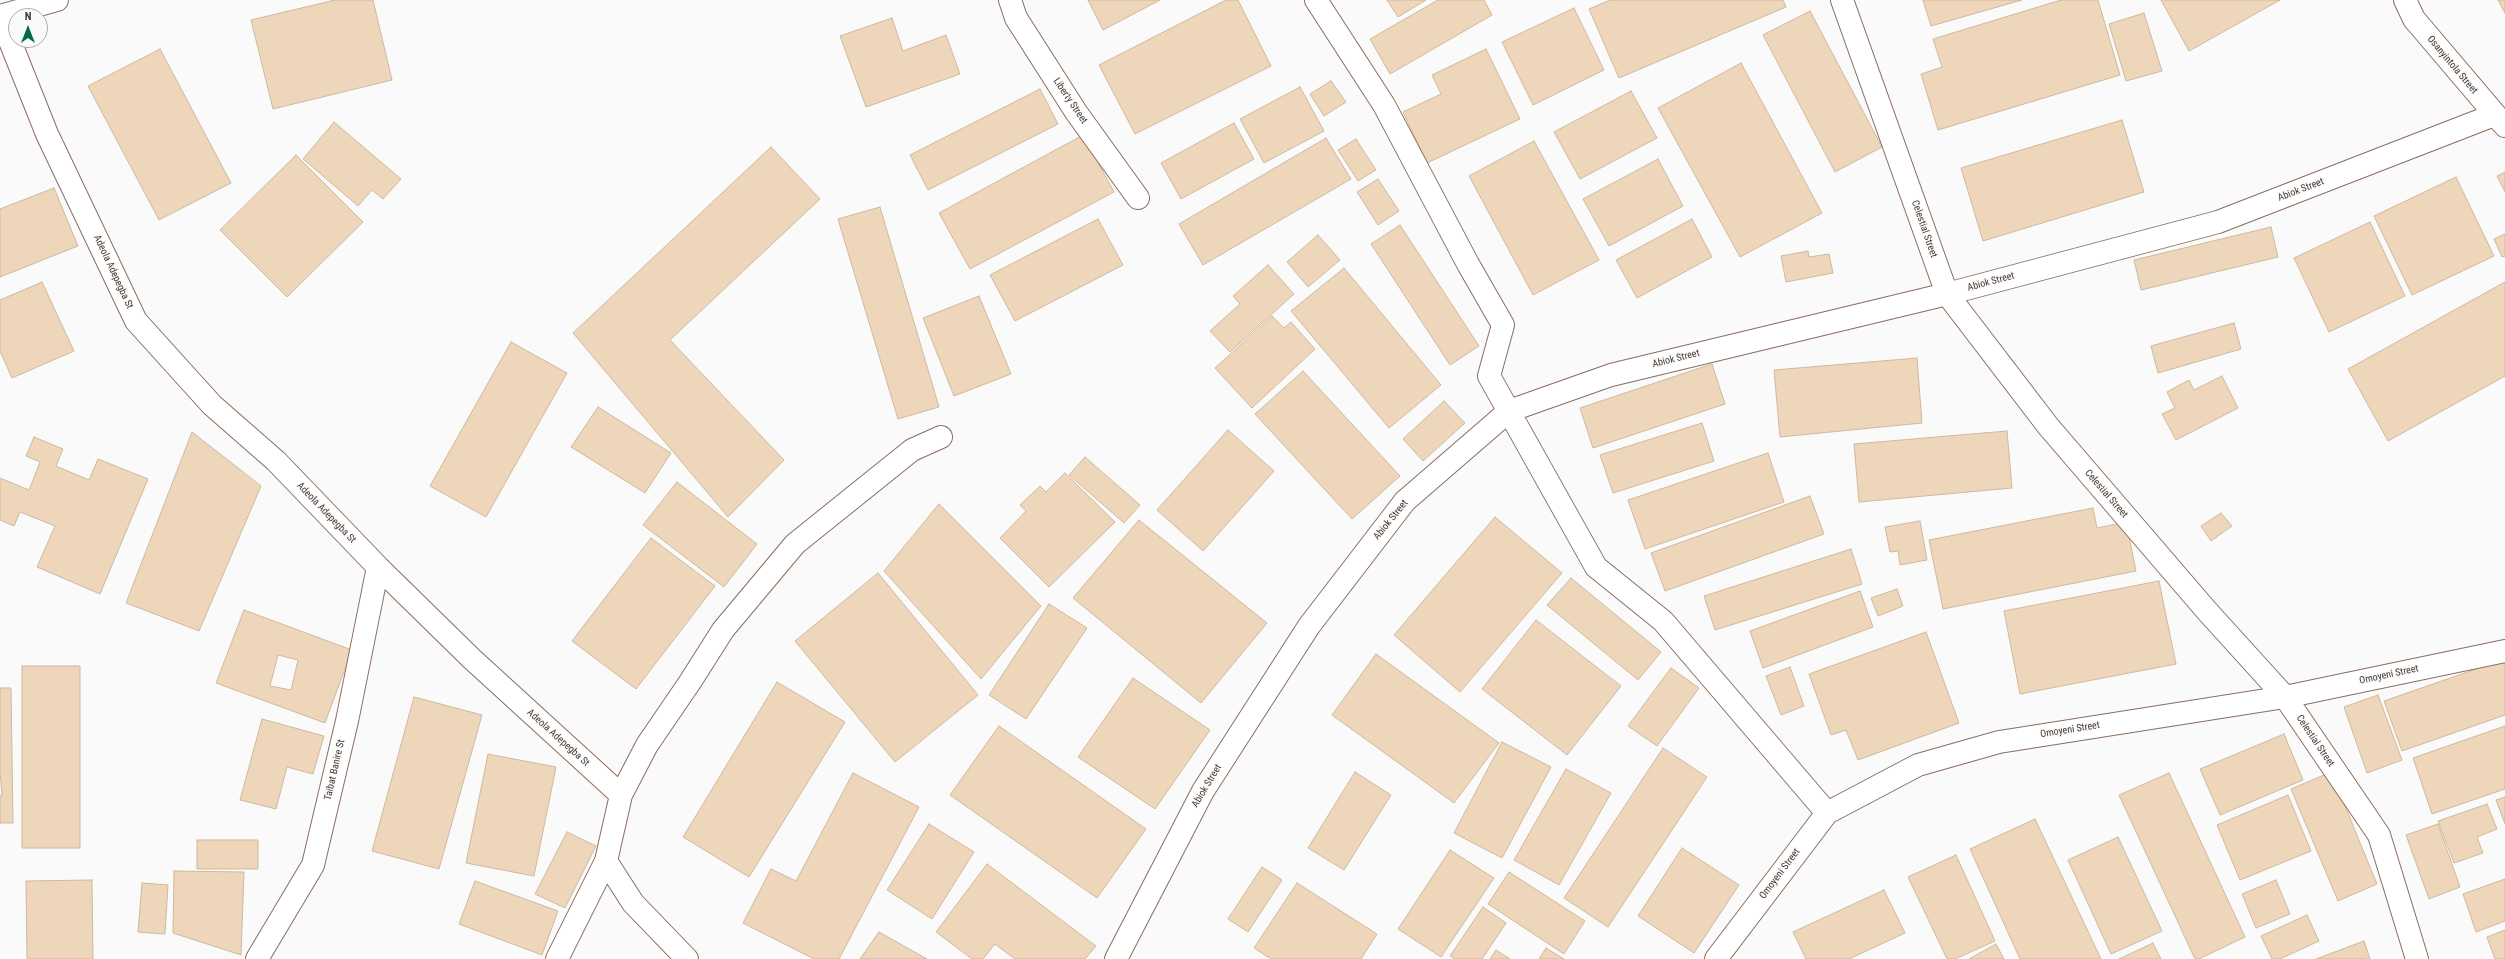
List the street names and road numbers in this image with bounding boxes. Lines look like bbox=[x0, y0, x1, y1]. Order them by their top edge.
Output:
street label: Osanyintola Street bbox=[2424, 33, 2480, 97]
street label: Liberty Street bbox=[1050, 76, 1090, 126]
street label: Abiok Street bbox=[2276, 176, 2326, 204]
street label: Celestial Street bbox=[1909, 199, 1939, 259]
street label: Adeola Adepegba St bbox=[91, 233, 135, 311]
street label: Abiok Street bbox=[1966, 270, 2016, 294]
street label: Abiok Street bbox=[1651, 347, 1701, 371]
street label: Celestial Street bbox=[2082, 467, 2130, 521]
street label: Adeola Adepegba St bbox=[294, 480, 358, 546]
street label: Abiok Street bbox=[1371, 497, 1411, 543]
street label: Omoyeni Street bbox=[2358, 663, 2420, 687]
street label: Adeola Adepegba St bbox=[524, 707, 592, 769]
street label: Celestial Street bbox=[2293, 713, 2337, 769]
street label: Omoyeni Street bbox=[2039, 719, 2101, 741]
street label: Taibat Banire St bbox=[322, 738, 348, 802]
street label: Abiok Street bbox=[1189, 762, 1225, 810]
street label: Omoyeni Street bbox=[1757, 846, 1803, 902]

